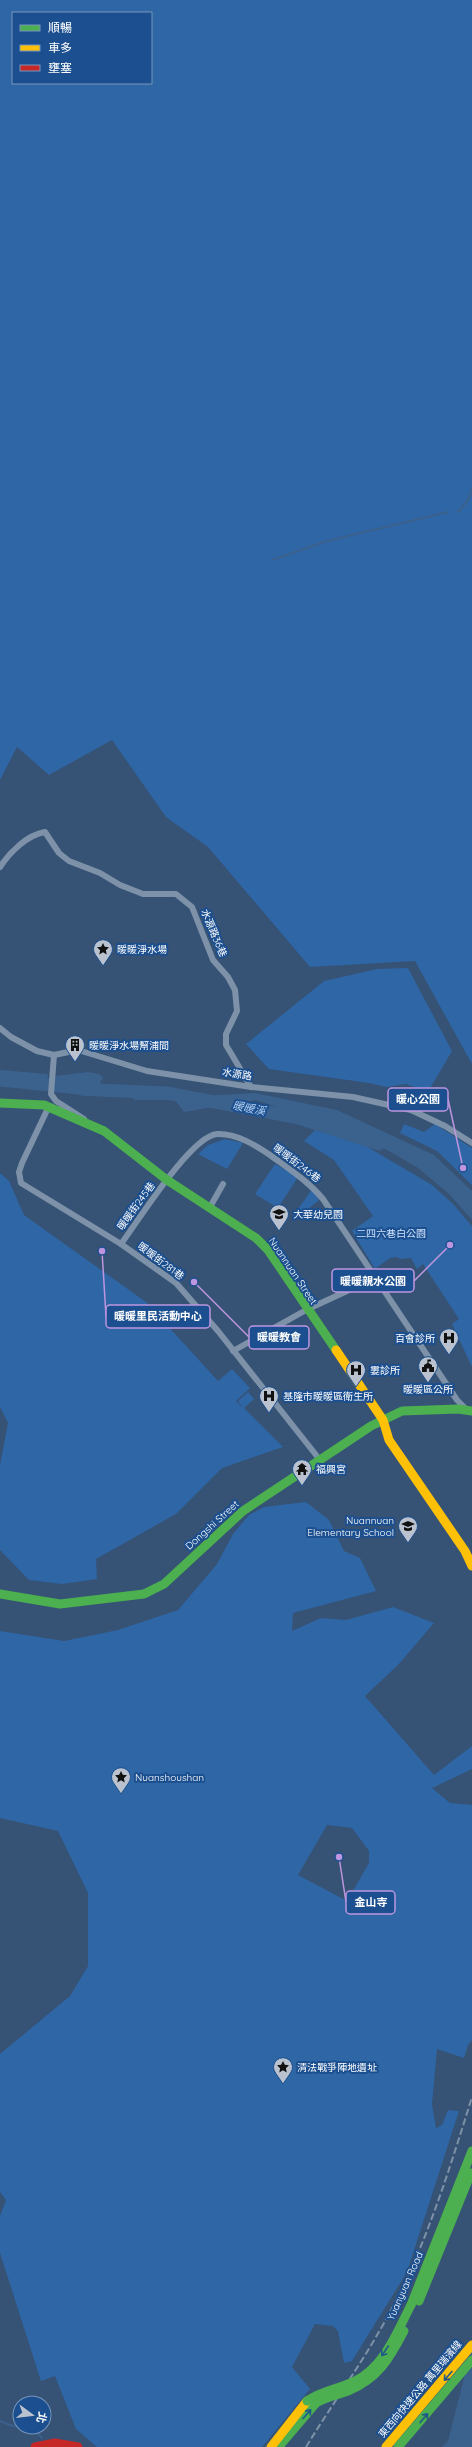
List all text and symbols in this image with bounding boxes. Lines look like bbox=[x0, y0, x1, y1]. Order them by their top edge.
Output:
legend bbox=[12, 12, 152, 84]
text: 順暢 bbox=[48, 20, 72, 35]
text: 車多 bbox=[48, 40, 72, 55]
text: 壅塞 bbox=[48, 60, 72, 75]
street label: 水源路36巷 bbox=[198, 907, 230, 959]
place icon: 暖暖淨水場 bbox=[92, 938, 114, 966]
place label: 暖暖淨水場 bbox=[117, 943, 167, 956]
building icon: 暖暖淨水場幫浦間 bbox=[64, 1034, 86, 1062]
place label: 暖暖淨水場幫浦間 bbox=[89, 1039, 169, 1052]
street label: 水源路 bbox=[221, 1065, 253, 1083]
callout: 暖心公園 bbox=[388, 1088, 448, 1111]
text: 暖心公園 bbox=[396, 1092, 440, 1106]
water label: 暖暖溪 bbox=[231, 1098, 268, 1118]
street label: 暖暖街246巷 bbox=[271, 1141, 323, 1185]
street label: 暖暖街245巷 bbox=[114, 1179, 158, 1233]
school or university icon: 大華幼兒園 bbox=[268, 1203, 290, 1231]
place label: 大華幼兒園 bbox=[293, 1208, 343, 1221]
park label: 二四六巷白公園 bbox=[356, 1227, 426, 1240]
street label: Nuannuan Street bbox=[266, 1235, 321, 1308]
street label: 暖暖街281巷 bbox=[135, 1239, 187, 1283]
callout: 暖暖親水公園 bbox=[332, 1269, 414, 1292]
text: 暖暖親水公園 bbox=[340, 1274, 406, 1288]
callout: 暖暖里民活動中心 bbox=[106, 1305, 210, 1328]
text: 暖暖里民活動中心 bbox=[114, 1309, 202, 1323]
callout: 暖暖教會 bbox=[249, 1326, 309, 1349]
hospital icon: 百會診所 bbox=[438, 1327, 460, 1355]
text: 暖暖教會 bbox=[257, 1330, 301, 1344]
place label: 百會診所 bbox=[395, 1332, 435, 1345]
public building icon: 暖暖區公所 bbox=[417, 1355, 439, 1383]
hospital icon: 婁診所 bbox=[345, 1359, 367, 1387]
place label: 婁診所 bbox=[370, 1364, 400, 1377]
place label: 暖暖區公所 bbox=[403, 1383, 453, 1396]
hospital icon: 基隆市暖暖區衛生所 bbox=[258, 1385, 280, 1413]
place label: 基隆市暖暖區衛生所 bbox=[283, 1390, 373, 1403]
temple icon: 福興宮 bbox=[291, 1458, 313, 1486]
place label: 福興宮 bbox=[316, 1463, 346, 1476]
street label: Dongshi Street bbox=[182, 1497, 242, 1553]
place label: Nuannuan Elementary School bbox=[307, 1514, 394, 1539]
school or university icon: Nuannuan Elementary School bbox=[397, 1515, 419, 1543]
place icon: Nuanshoushan bbox=[110, 1766, 132, 1794]
place label: Nuanshoushan bbox=[135, 1771, 204, 1784]
callout: 金山寺 bbox=[346, 1891, 395, 1914]
text: 金山寺 bbox=[355, 1895, 388, 1909]
place icon: 清法戰爭陣地遺址 bbox=[272, 2056, 294, 2084]
place label: 清法戰爭陣地遺址 bbox=[297, 2061, 377, 2074]
street label: Yuanyuan Road bbox=[384, 2250, 426, 2322]
street label: 東西向快速公路 萬里瑞濱線 bbox=[376, 2338, 464, 2440]
one-way arrow bbox=[380, 2345, 389, 2356]
one-way arrow bbox=[443, 2371, 452, 2381]
north arrow bbox=[12, 2395, 52, 2435]
one-way arrow bbox=[302, 2409, 311, 2420]
text: 北 bbox=[33, 2410, 50, 2425]
one-way arrow bbox=[419, 2412, 428, 2423]

